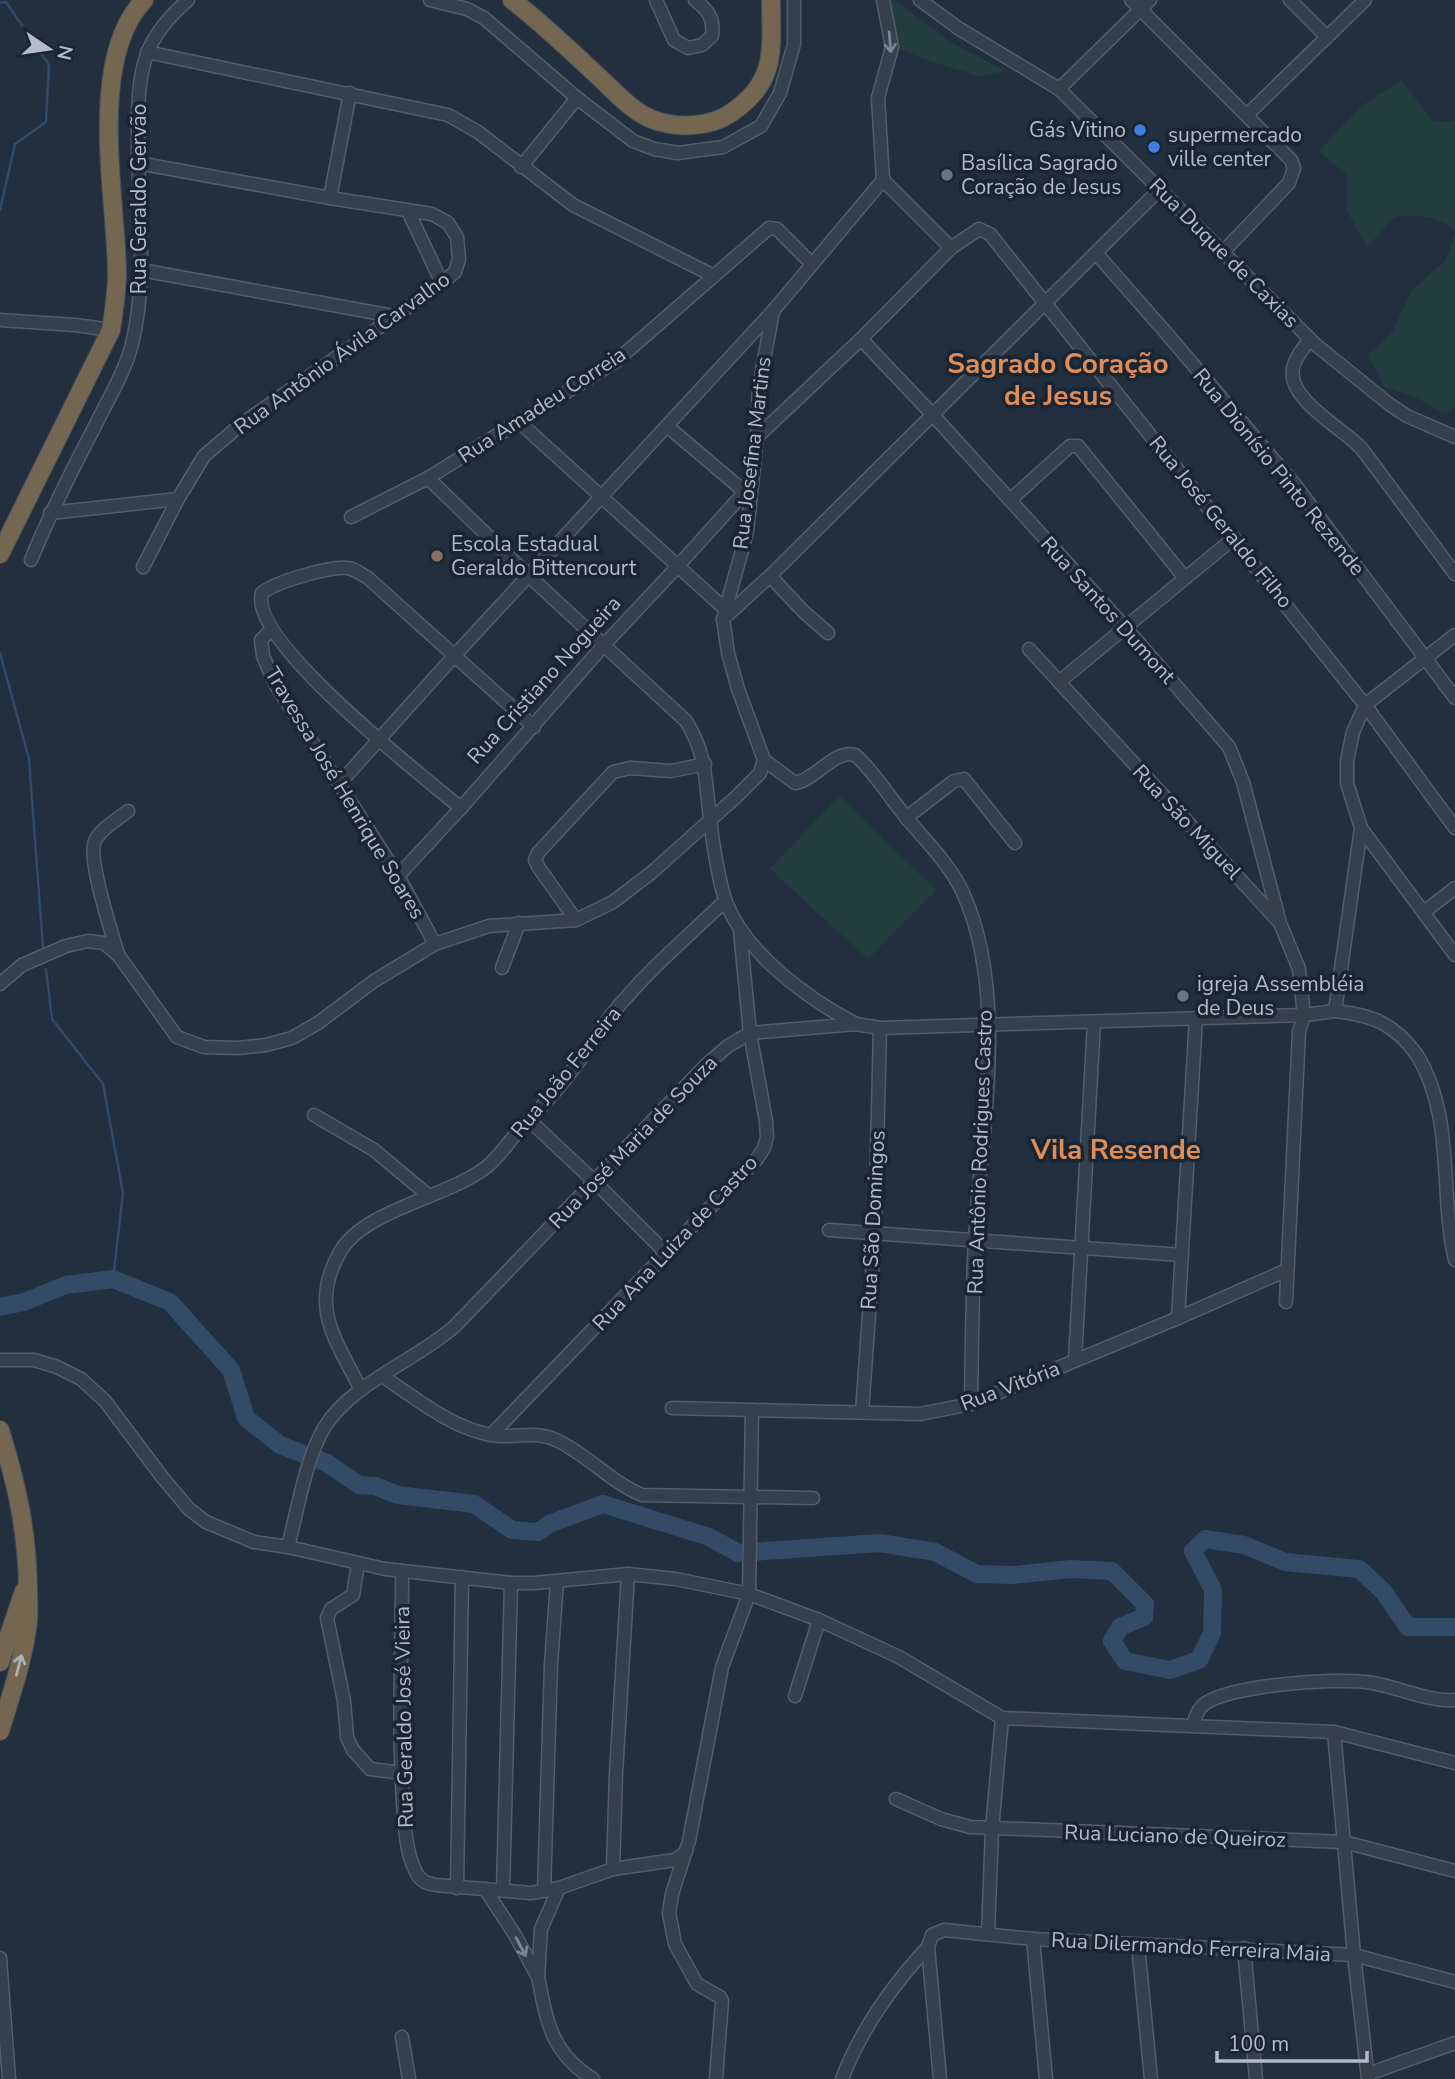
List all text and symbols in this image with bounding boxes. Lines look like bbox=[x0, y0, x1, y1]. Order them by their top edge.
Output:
north arrow bbox=[14, 14, 84, 84]
one-way arrow bbox=[884, 30, 897, 53]
text: N bbox=[50, 43, 79, 62]
street label: Rua Geraldo Gervão bbox=[125, 104, 153, 294]
place label: Gás Vitino bbox=[1029, 116, 1126, 144]
place label: supermercado ville center bbox=[1168, 121, 1302, 173]
marker: Gás Vitino bbox=[1132, 122, 1148, 138]
marker: supermercado ville center bbox=[1146, 139, 1162, 155]
place label: Basílica Sagrado Coração de Jesus bbox=[961, 149, 1121, 201]
marker: Basílica Sagrado Coração de Jesus bbox=[939, 167, 955, 183]
street label: Rua Duque de Caxias bbox=[1143, 172, 1305, 334]
street label: Rua Antônio Ávila Carvalho bbox=[229, 265, 455, 441]
street label: Rua Amadeu Correia bbox=[453, 340, 631, 470]
district label: Sagrado Coração de Jesus bbox=[947, 345, 1169, 415]
street label: Rua Josefina Martins bbox=[726, 355, 778, 551]
street label: Rua Dionísio Pinto Rezende bbox=[1187, 363, 1371, 581]
street label: Rua José Geraldo Filho bbox=[1143, 430, 1299, 614]
place label: Escola Estadual Geraldo Bittencourt bbox=[451, 530, 637, 582]
street label: Rua Santos Dumont bbox=[1034, 530, 1182, 690]
marker: Escola Estadual Geraldo Bittencourt bbox=[429, 548, 445, 564]
street label: Rua Cristiano Nogueira bbox=[461, 590, 627, 770]
street label: Travessa José Henrique Soares bbox=[258, 662, 432, 924]
street label: Rua São Miguel bbox=[1126, 758, 1248, 886]
place label: igreja Assembléia de Deus bbox=[1197, 970, 1364, 1022]
marker: igreja Assembléia de Deus bbox=[1175, 988, 1191, 1004]
street label: Rua João Ferreira bbox=[505, 1001, 627, 1143]
street label: Rua Antônio Rodrigues Castro bbox=[961, 1009, 999, 1295]
street label: Rua José Maria de Souza bbox=[543, 1049, 723, 1235]
street label: Rua São Domingos bbox=[854, 1130, 892, 1310]
district label: Vila Resende bbox=[1030, 1131, 1201, 1169]
street label: Rua Ana Luiza de Castro bbox=[586, 1149, 764, 1337]
street label: Rua Vitória bbox=[956, 1354, 1064, 1418]
street label: Rua Geraldo José Vieira bbox=[388, 1606, 420, 1828]
one-way arrow bbox=[13, 1654, 26, 1677]
street label: Rua Luciano de Queiroz bbox=[1064, 1818, 1286, 1854]
street label: Rua Dilermando Ferreira Maia bbox=[1050, 1926, 1332, 1968]
one-way arrow bbox=[515, 1936, 529, 1956]
scale bar bbox=[1217, 2020, 1368, 2064]
text: 100 m bbox=[1228, 2030, 1289, 2058]

